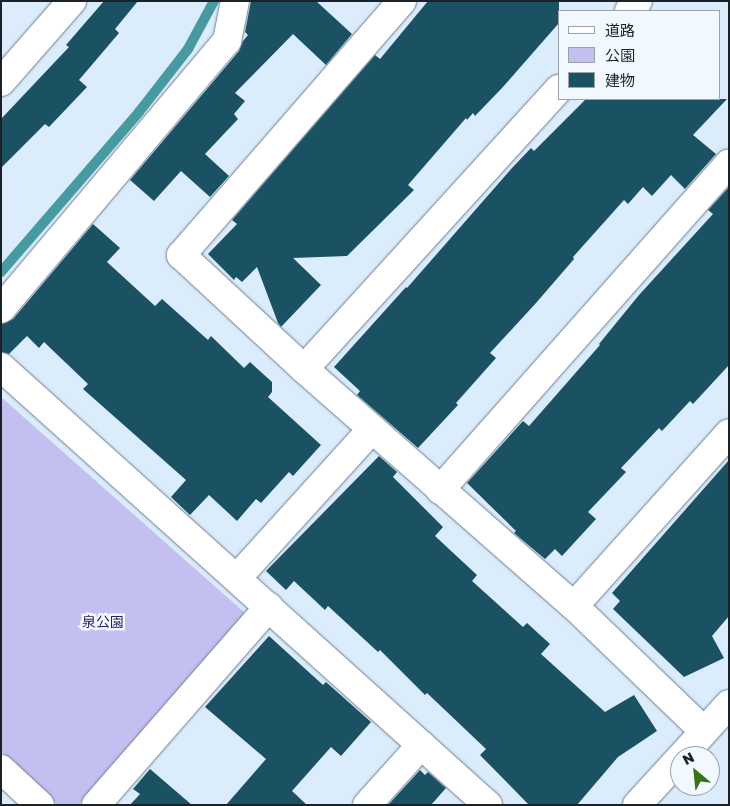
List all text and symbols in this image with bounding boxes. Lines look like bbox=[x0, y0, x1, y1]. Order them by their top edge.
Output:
legend bbox=[558, 10, 720, 100]
text: 道路 bbox=[605, 21, 635, 39]
text: 公園 bbox=[605, 46, 635, 64]
text: 建物 bbox=[605, 71, 635, 89]
park label: 泉公園 bbox=[82, 614, 124, 630]
north arrow bbox=[670, 746, 720, 796]
text: N bbox=[679, 748, 697, 768]

